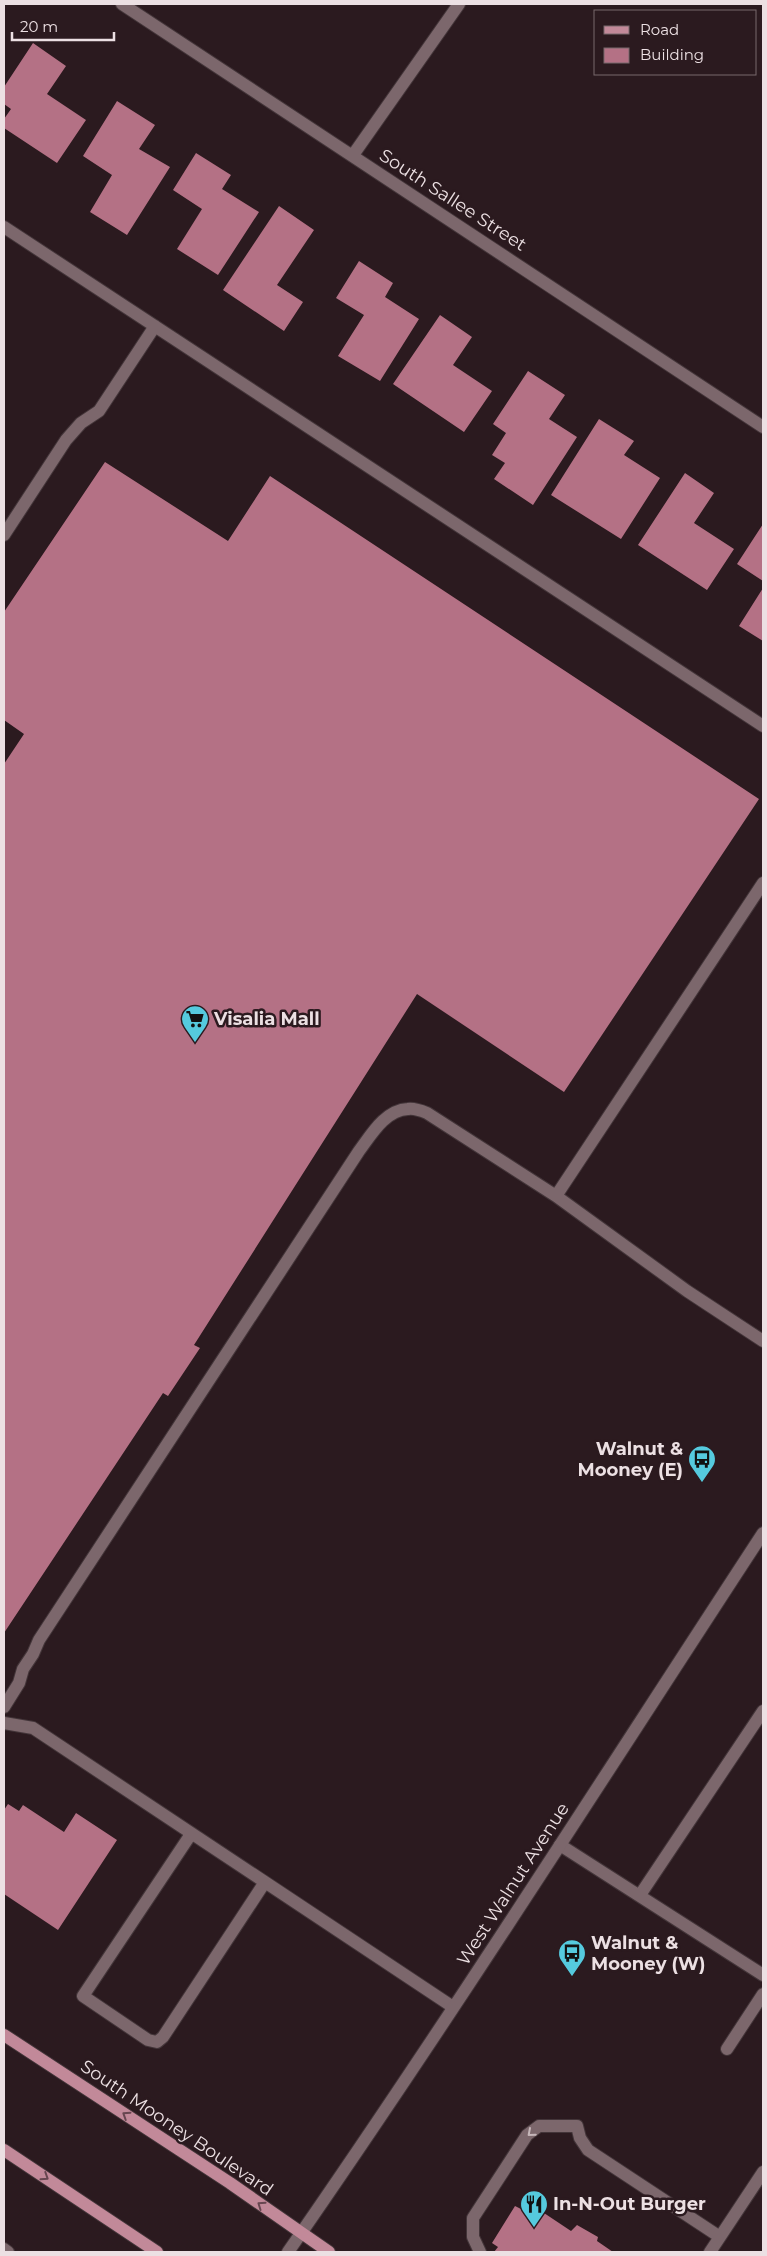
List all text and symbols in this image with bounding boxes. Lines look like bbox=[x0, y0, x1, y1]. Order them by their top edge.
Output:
scale bar bbox=[12, 10, 115, 42]
legend bbox=[594, 10, 757, 75]
text: 20 m bbox=[20, 17, 58, 36]
text: Road bbox=[640, 20, 679, 39]
text: Building bbox=[640, 45, 704, 64]
street label: South Sallee Street bbox=[375, 144, 531, 256]
supermarket icon: Visalia Mall bbox=[180, 1004, 210, 1043]
place label: Visalia Mall bbox=[213, 1008, 320, 1030]
place label: Walnut & Mooney (E) bbox=[578, 1438, 683, 1481]
bus stop icon: Walnut & Mooney (E) bbox=[687, 1444, 717, 1483]
street label: West Walnut Avenue bbox=[452, 1798, 574, 1969]
place label: Walnut & Mooney (W) bbox=[591, 1932, 706, 1975]
bus stop icon: Walnut & Mooney (W) bbox=[557, 1938, 587, 1977]
street label: South Mooney Boulevard bbox=[77, 2055, 277, 2201]
one-way arrow bbox=[122, 2112, 132, 2121]
one-way arrow bbox=[528, 2127, 537, 2136]
one-way arrow bbox=[39, 2170, 48, 2180]
restaurant icon: In-N-Out Burger bbox=[519, 2189, 549, 2228]
place label: In-N-Out Burger bbox=[553, 2193, 706, 2215]
one-way arrow bbox=[258, 2202, 267, 2211]

